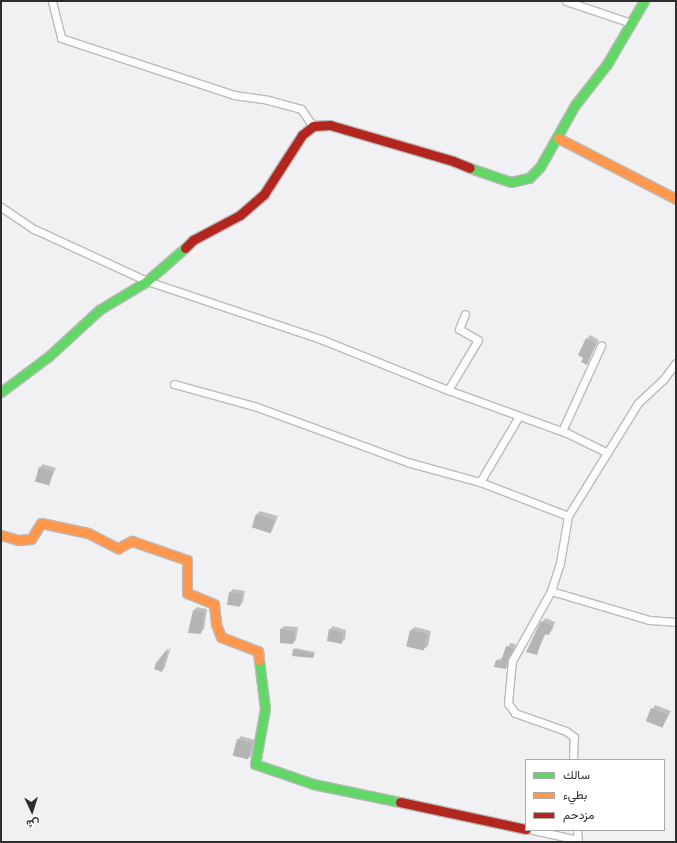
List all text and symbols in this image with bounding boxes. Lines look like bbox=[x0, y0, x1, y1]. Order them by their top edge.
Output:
legend bbox=[525, 759, 665, 831]
text: سالك bbox=[563, 766, 590, 785]
text: بطيء bbox=[563, 786, 587, 805]
north arrow bbox=[12, 791, 52, 831]
text: مزدحم bbox=[563, 806, 594, 825]
text: ش bbox=[26, 815, 40, 832]

